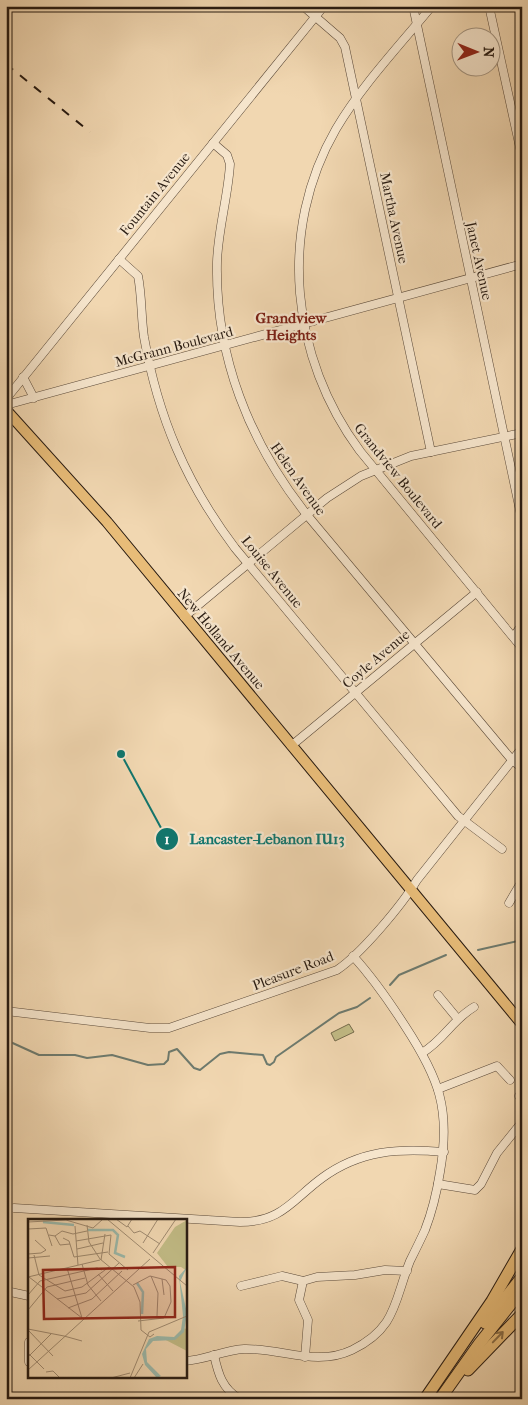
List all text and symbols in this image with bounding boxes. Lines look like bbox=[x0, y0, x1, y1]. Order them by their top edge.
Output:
north arrow bbox=[450, 28, 500, 78]
text: N bbox=[480, 47, 497, 58]
street label: Fountain Avenue bbox=[116, 149, 194, 239]
street label: Martha Avenue bbox=[376, 171, 412, 265]
street label: Janet Avenue bbox=[462, 219, 496, 302]
district label: Grandview Heights bbox=[256, 309, 327, 344]
street label: McGrann Boulevard bbox=[113, 323, 235, 371]
street label: Grandview Boulevard bbox=[350, 420, 446, 532]
street label: Helen Avenue bbox=[267, 439, 329, 519]
street label: Louise Avenue bbox=[238, 533, 306, 612]
street label: New Holland Avenue bbox=[174, 585, 268, 693]
street label: Coyle Avenue bbox=[339, 626, 413, 692]
callout: Lancaster-Lebanon IU13 bbox=[155, 824, 355, 854]
text: 1 bbox=[164, 830, 170, 848]
text: Lancaster-Lebanon IU13 bbox=[189, 830, 345, 848]
street label: Pleasure Road bbox=[250, 948, 336, 994]
inset map bbox=[28, 1219, 186, 1378]
one-way arrow bbox=[492, 1331, 504, 1343]

